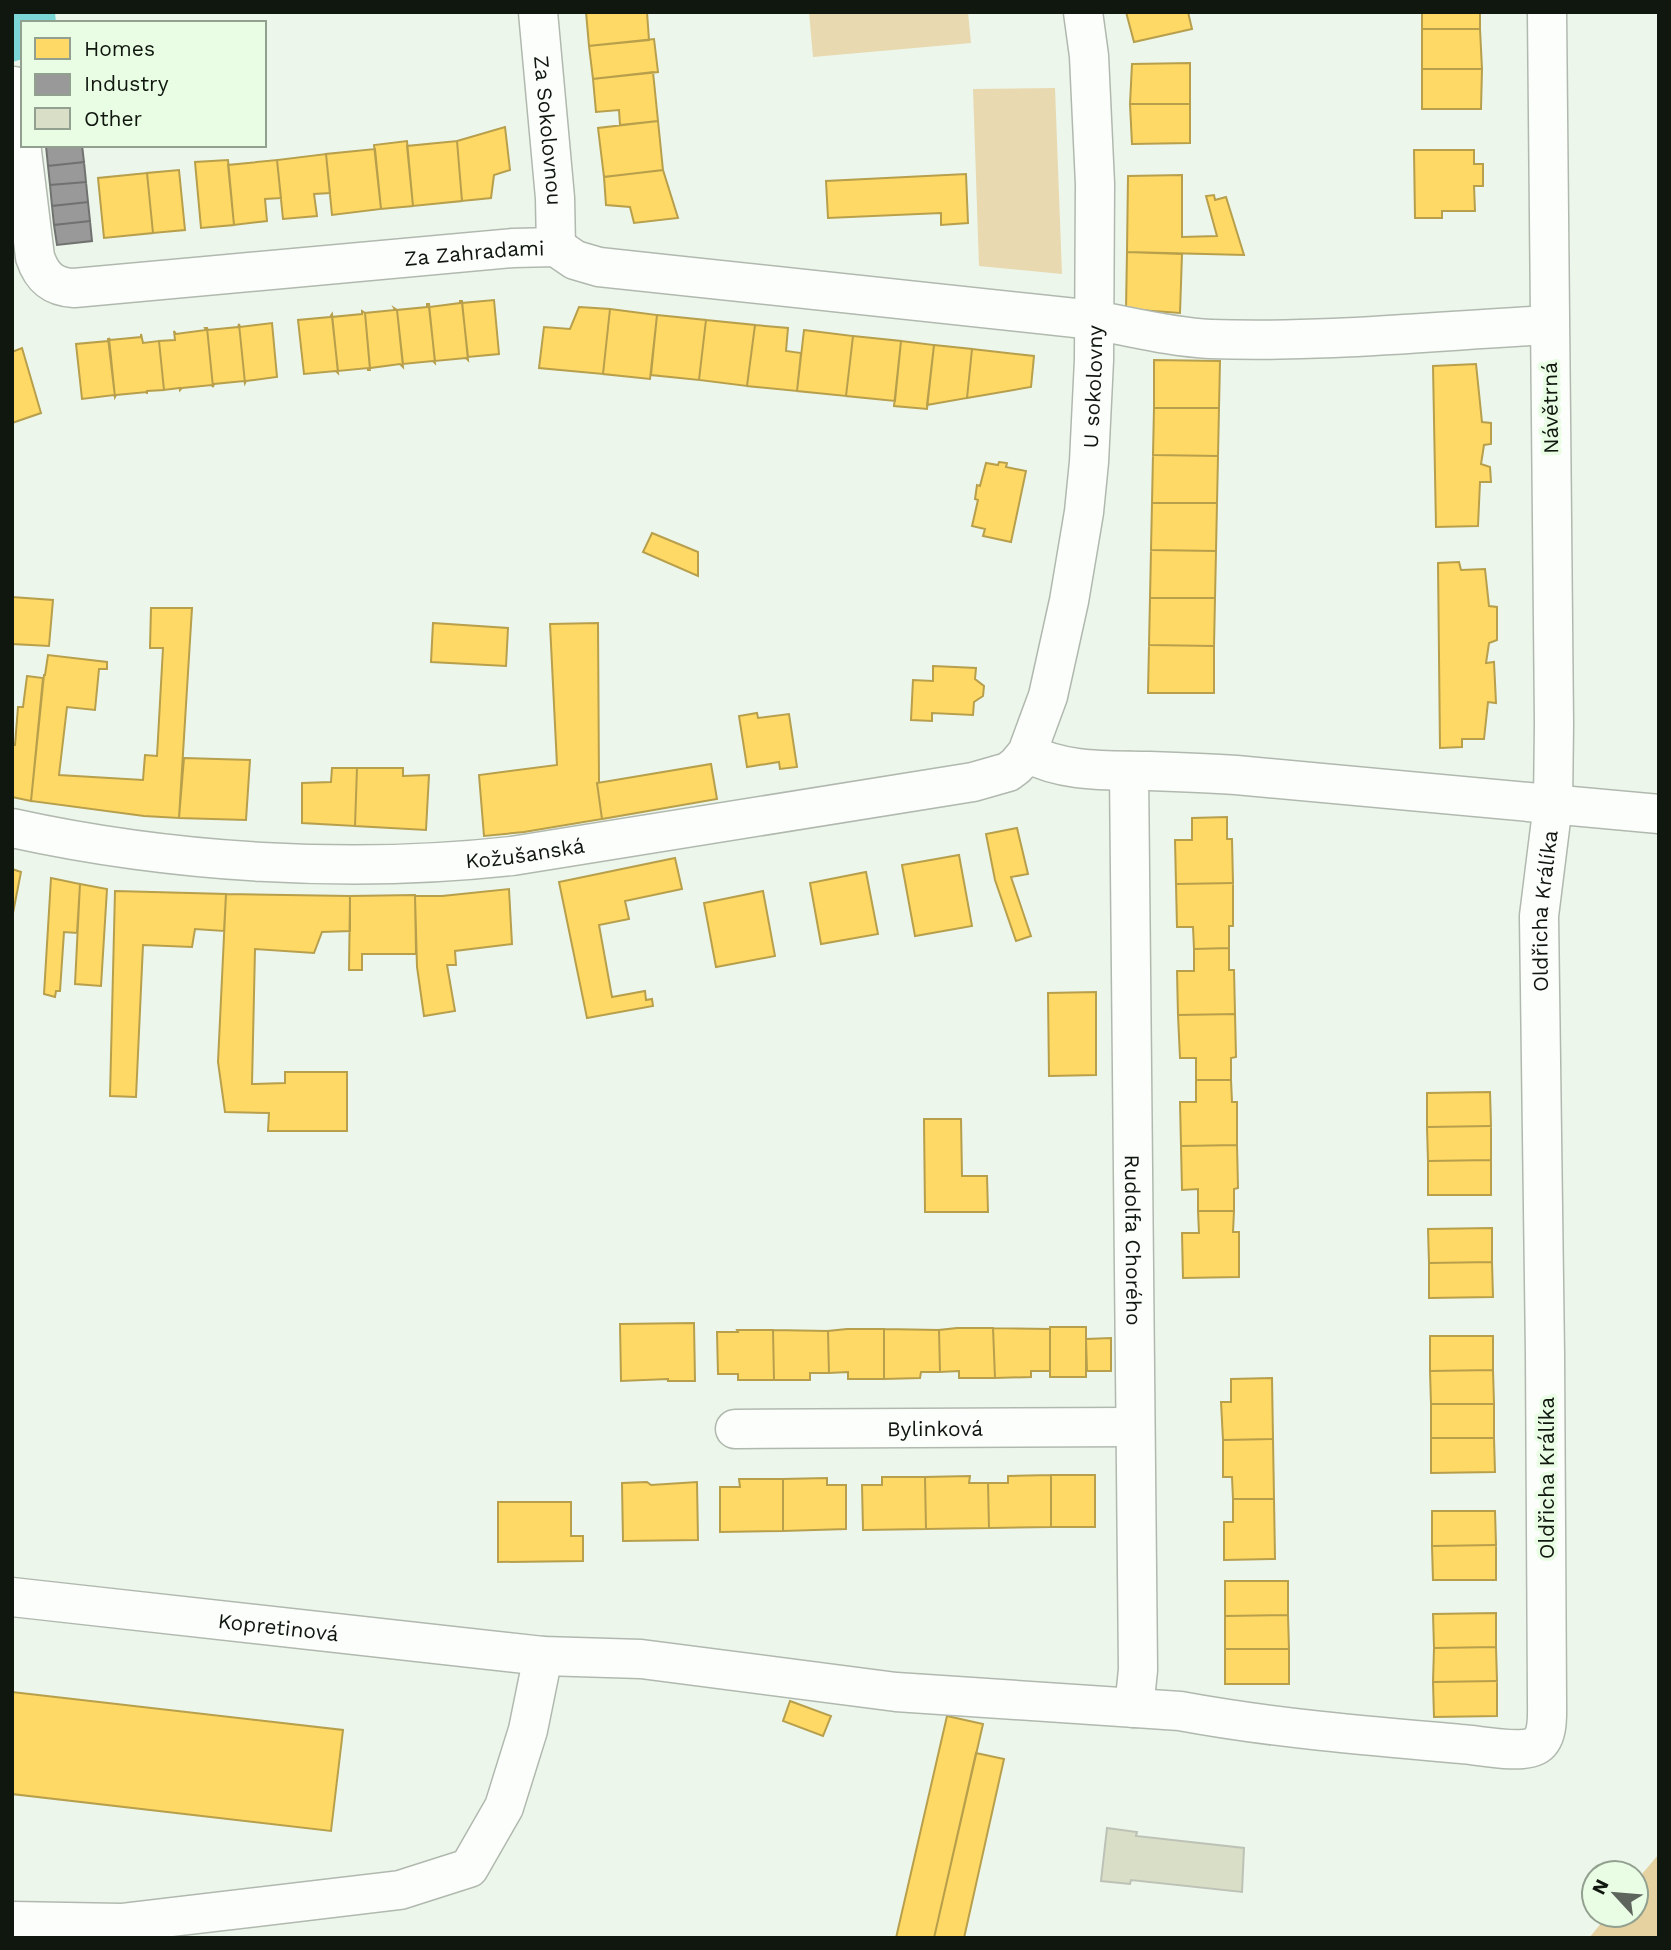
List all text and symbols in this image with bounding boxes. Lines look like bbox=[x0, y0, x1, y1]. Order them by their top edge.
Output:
legend bbox=[21, 21, 266, 147]
text: Homes bbox=[84, 36, 155, 61]
street label: Za Sokolovnou bbox=[530, 54, 568, 206]
text: Industry bbox=[84, 71, 169, 96]
text: Other bbox=[84, 106, 143, 131]
street label: Za Zahradami bbox=[403, 235, 545, 270]
street label: U sokolovny bbox=[1077, 325, 1107, 449]
street label: Návětrná bbox=[1537, 362, 1563, 454]
street label: Oldřicha Králíka bbox=[1526, 829, 1562, 992]
street label: Kožušanská bbox=[464, 832, 586, 873]
street label: Rudolfa Chorého bbox=[1120, 1154, 1147, 1326]
street label: Oldřicha Králíka bbox=[1534, 1397, 1559, 1559]
street label: Bylinková bbox=[887, 1415, 983, 1441]
street label: Kopretinová bbox=[217, 1607, 340, 1646]
north arrow bbox=[1580, 1859, 1650, 1929]
text: N bbox=[1587, 1875, 1614, 1898]

